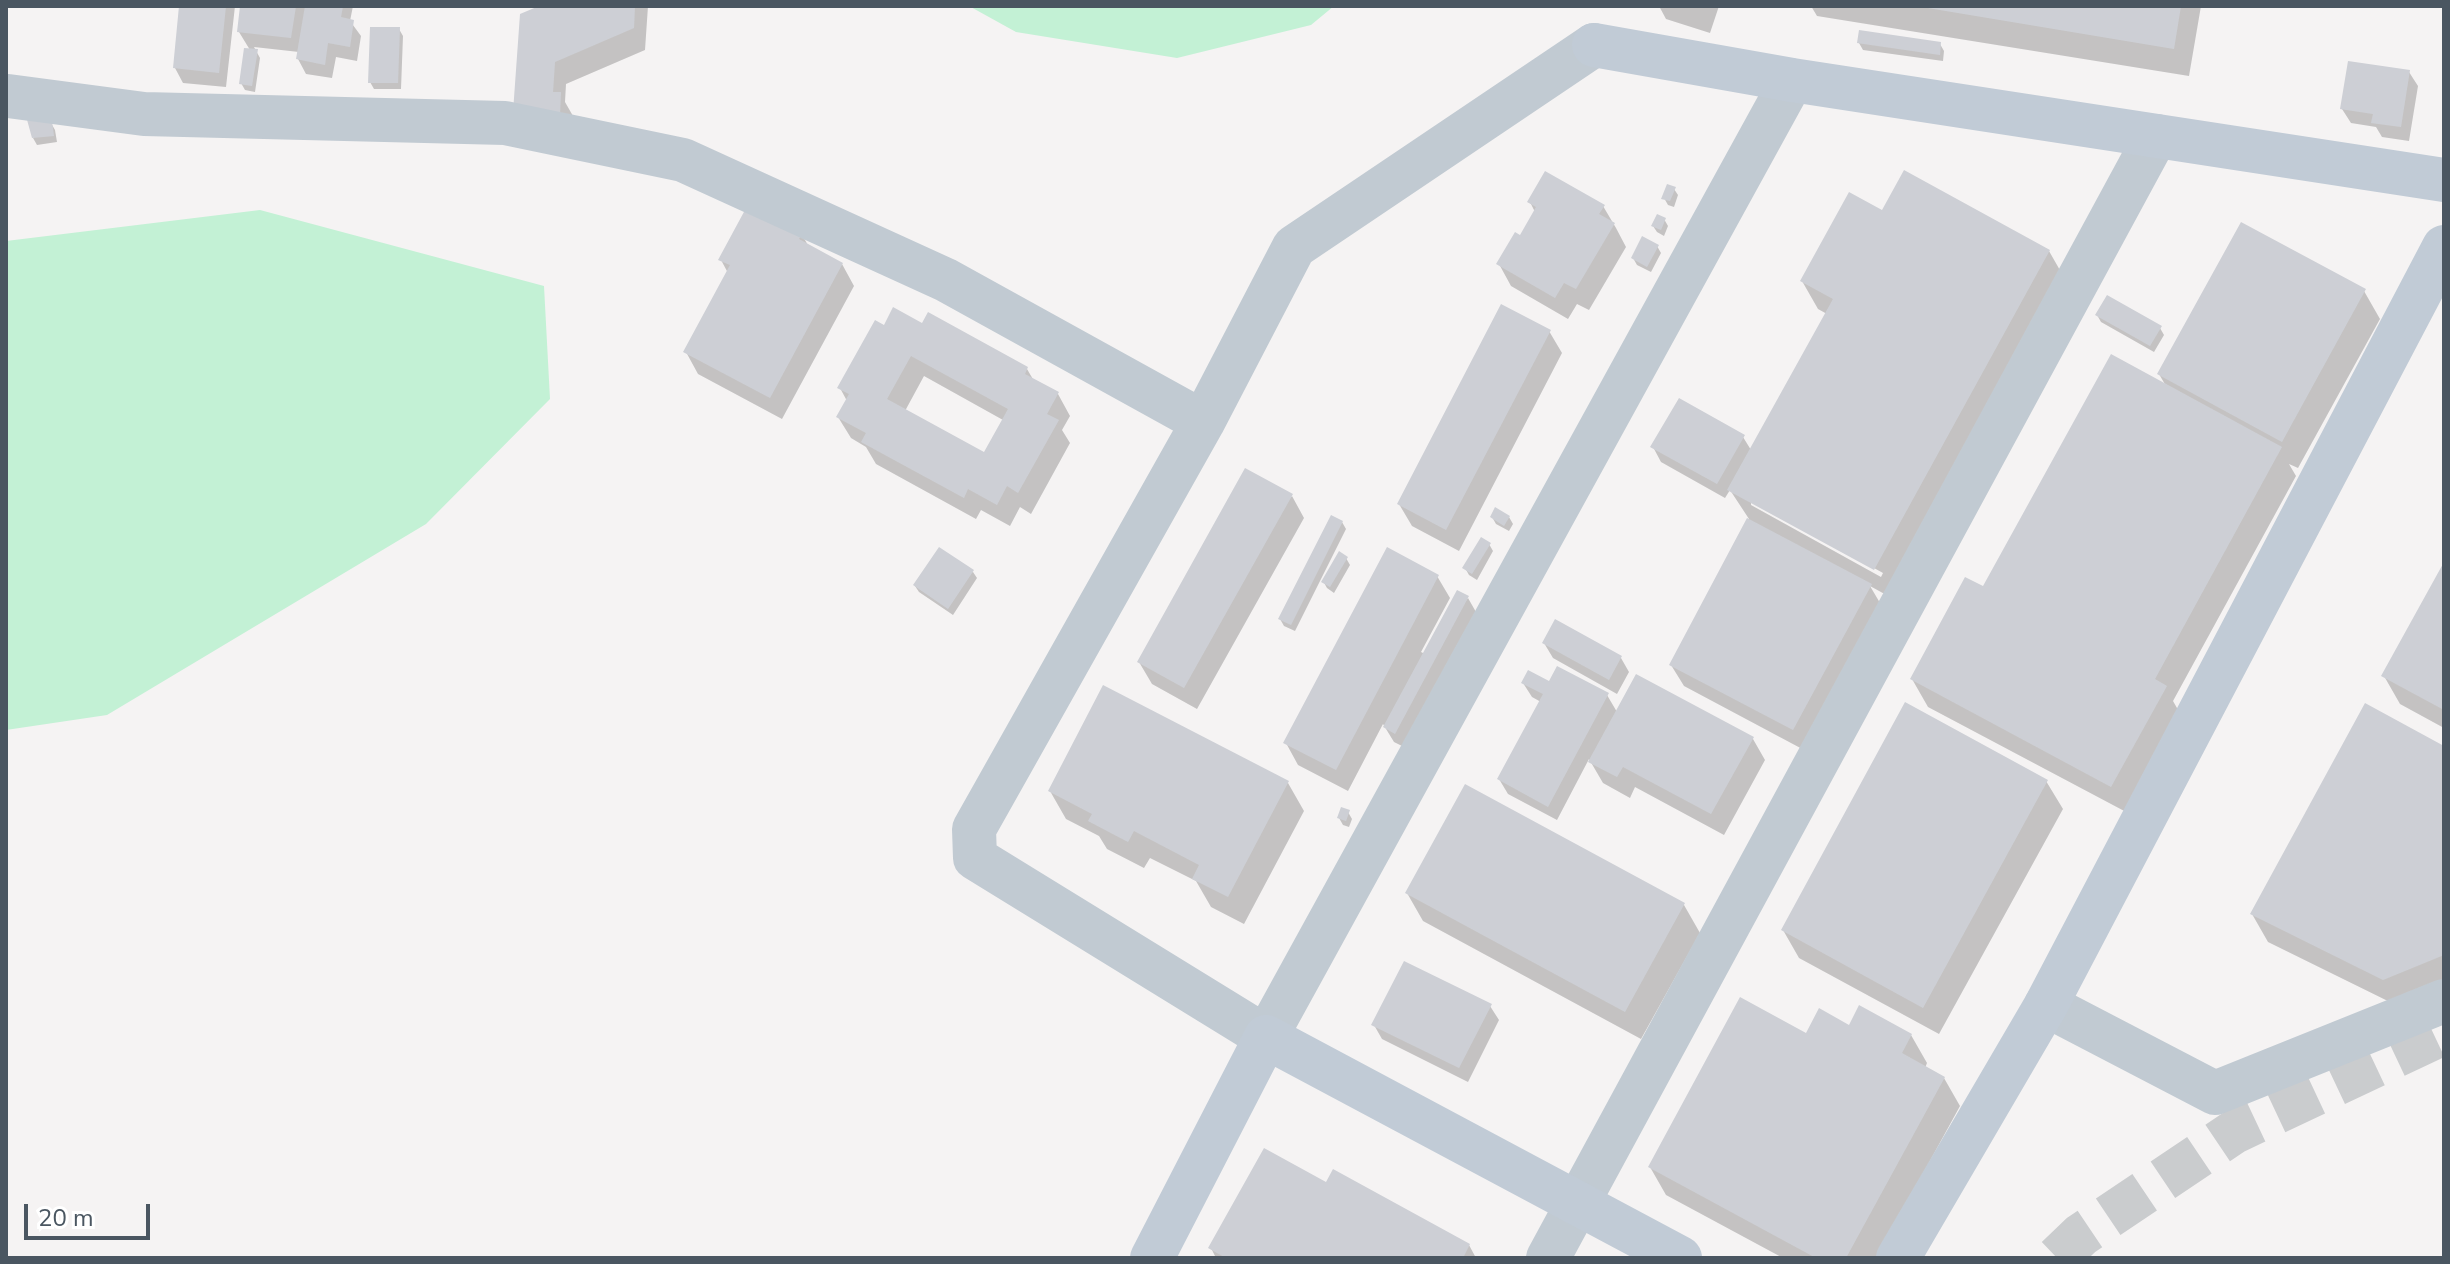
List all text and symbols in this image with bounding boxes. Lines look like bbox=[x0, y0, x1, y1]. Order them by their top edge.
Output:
scale bar bbox=[28, 1188, 154, 1238]
text: 20 m bbox=[38, 1202, 94, 1234]

